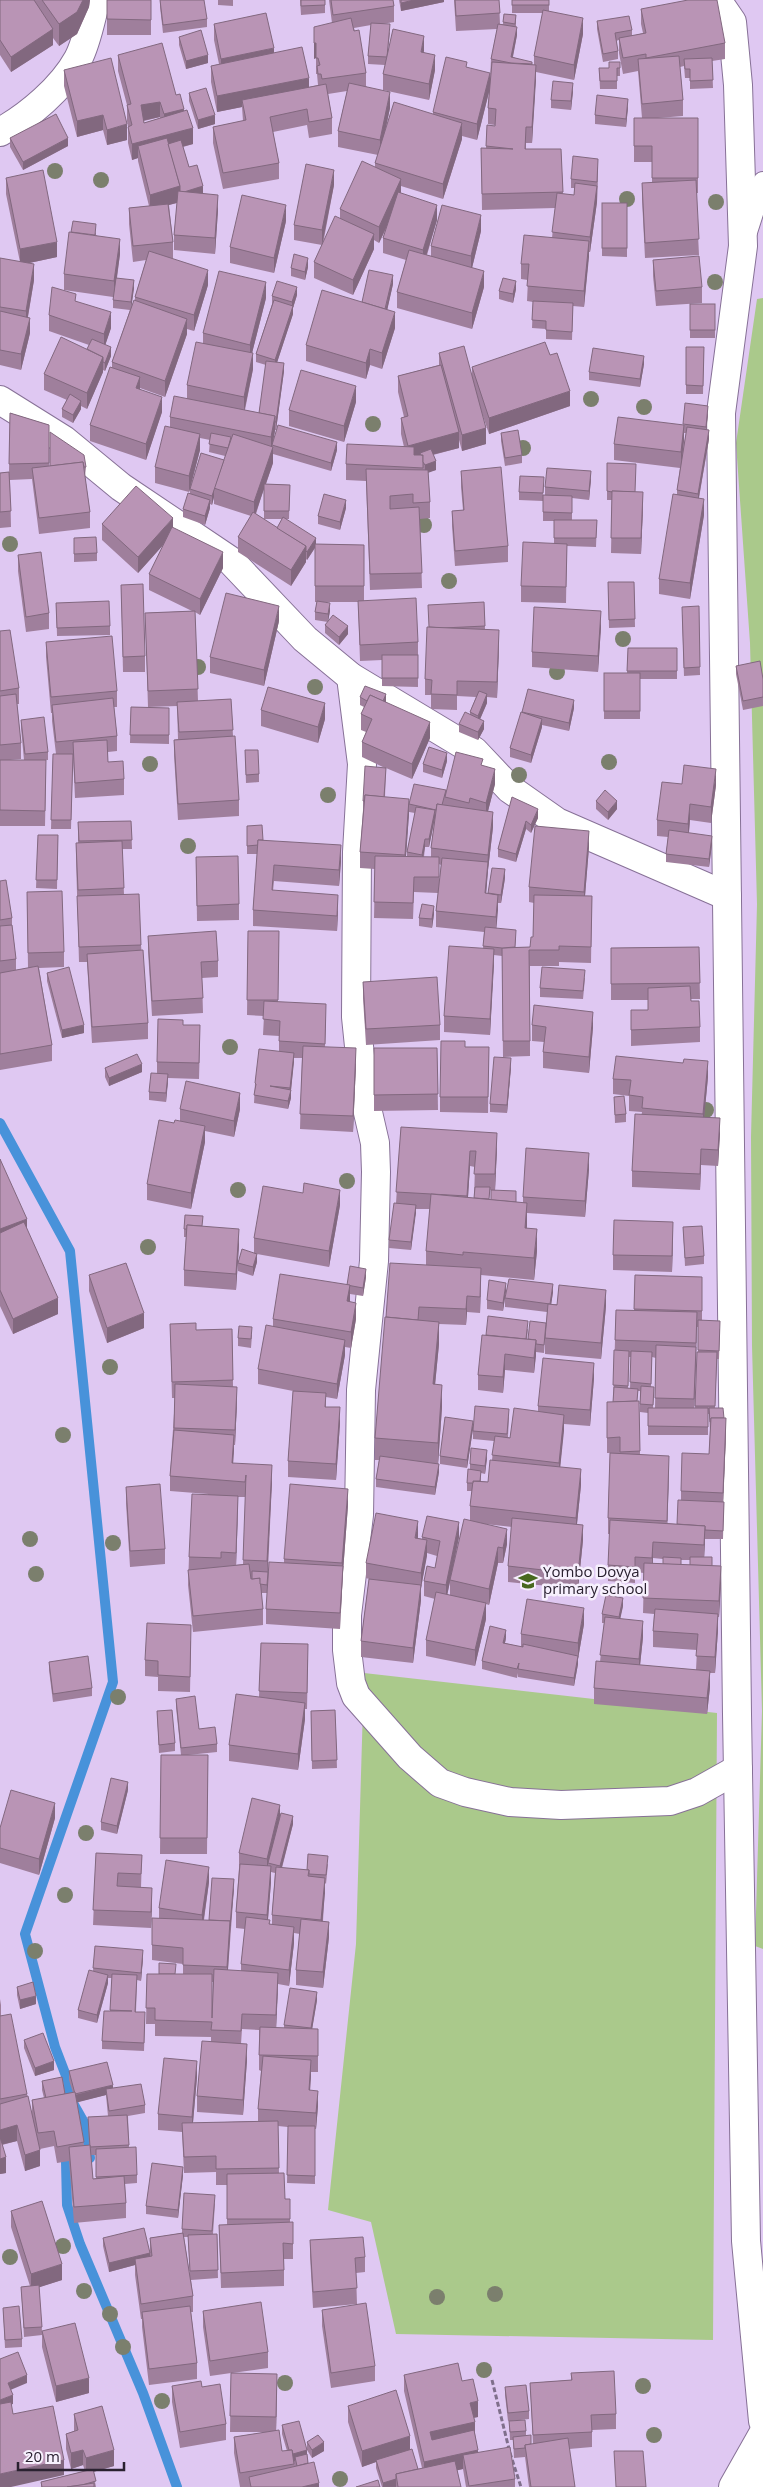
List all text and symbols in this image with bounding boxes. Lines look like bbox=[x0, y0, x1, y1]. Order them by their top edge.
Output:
place label: Yombo Dovya primary school bbox=[543, 1561, 647, 1598]
school or university icon: Yombo Dovya primary school bbox=[517, 1570, 539, 1592]
scale bar bbox=[18, 2440, 124, 2472]
text: 20 m bbox=[25, 2446, 60, 2466]

